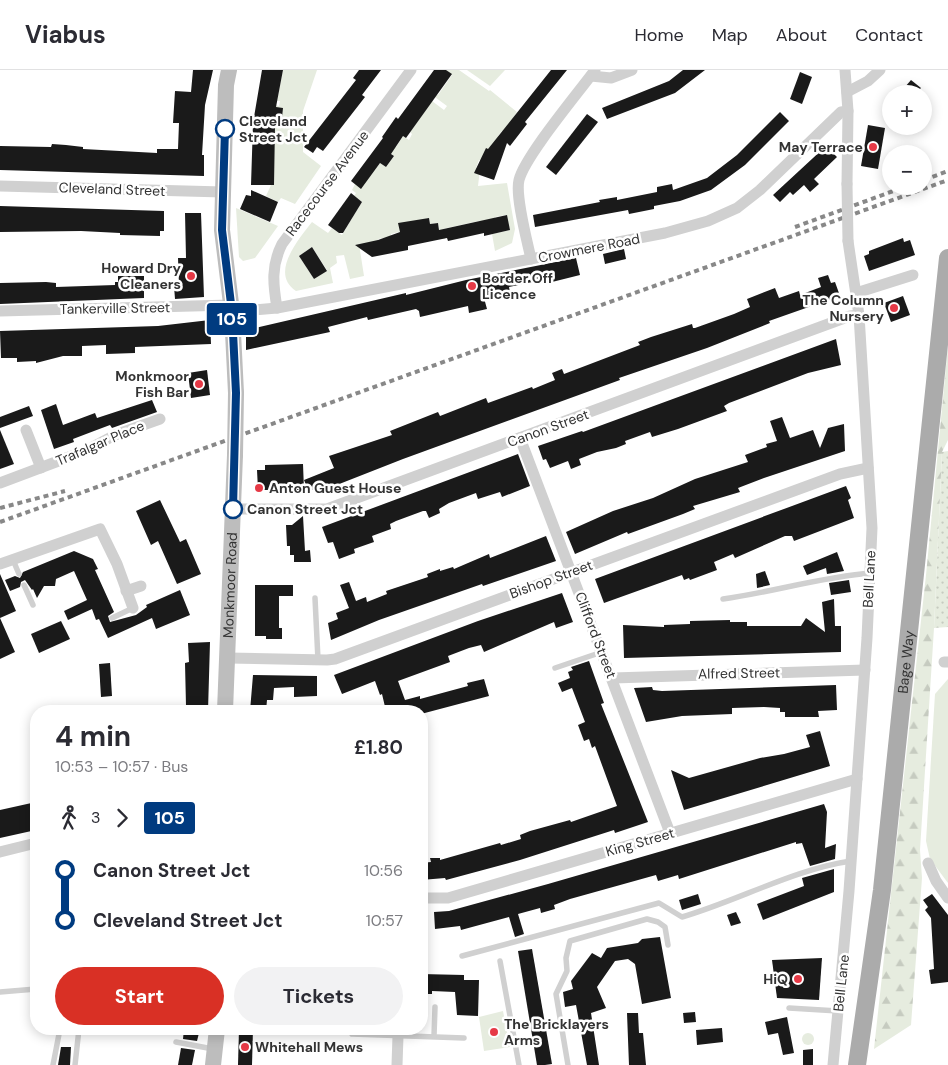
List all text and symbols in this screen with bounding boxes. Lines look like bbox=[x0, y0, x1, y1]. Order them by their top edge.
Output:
text: Viabus bbox=[25, 19, 106, 50]
text: Home bbox=[634, 23, 684, 47]
text: Map bbox=[712, 23, 748, 47]
text: About bbox=[776, 23, 827, 47]
text: Contact bbox=[855, 23, 923, 47]
map controls bbox=[882, 85, 932, 195]
button: + bbox=[882, 85, 932, 135]
place label: Cleveland Street Jct bbox=[239, 112, 307, 146]
marker: Cleveland Street Jct bbox=[215, 119, 235, 139]
street label: Racecourse Avenue bbox=[281, 127, 373, 239]
place label: May Terrace bbox=[779, 138, 863, 156]
marker: May Terrace bbox=[867, 141, 879, 153]
button: − bbox=[882, 145, 932, 195]
street label: Cleveland Street bbox=[58, 178, 166, 200]
street label: Crowmere Road bbox=[537, 229, 641, 267]
place label: Howard Dry Cleaners bbox=[101, 259, 182, 293]
place label: Border Off Licence bbox=[482, 269, 553, 303]
marker: Howard Dry Cleaners bbox=[185, 270, 197, 282]
marker: Border Off Licence bbox=[466, 280, 478, 292]
place label: The Column Nursery bbox=[802, 291, 885, 325]
street label: Tankerville Street bbox=[60, 298, 170, 318]
marker: The Column Nursery bbox=[888, 302, 900, 314]
line badge: 105 bbox=[203, 303, 261, 335]
text: 105 bbox=[217, 307, 247, 331]
place label: Monkmoor Fish Bar bbox=[115, 367, 189, 401]
marker: Monkmoor Fish Bar bbox=[193, 378, 205, 390]
street label: Canon Street bbox=[505, 405, 591, 451]
street label: Trafalgar Place bbox=[53, 416, 147, 470]
place label: Anton Guest House bbox=[269, 479, 401, 497]
marker: Anton Guest House bbox=[253, 482, 265, 494]
marker: Canon Street Jct bbox=[223, 499, 243, 519]
place label: Canon Street Jct bbox=[247, 500, 363, 518]
street label: Monkmoor Road bbox=[219, 532, 241, 638]
street label: Bell Lane bbox=[859, 550, 879, 608]
street label: Bishop Street bbox=[507, 556, 595, 602]
street label: Clifford Street bbox=[571, 589, 621, 681]
street label: Bage Way bbox=[894, 629, 918, 694]
street label: Alfred Street bbox=[698, 663, 780, 683]
text: 4 min bbox=[55, 718, 131, 755]
text: £1.80 bbox=[354, 735, 403, 760]
text: 10:53 – 10:57 · Bus bbox=[55, 756, 188, 777]
icon: walk bbox=[55, 804, 83, 832]
icon: forward bbox=[108, 804, 136, 832]
text: 105 bbox=[154, 806, 185, 830]
text: 3 bbox=[91, 807, 100, 828]
street label: King Street bbox=[603, 824, 677, 860]
text: Canon Street Jct bbox=[93, 858, 250, 883]
text: 10:56 bbox=[364, 860, 403, 881]
text: Cleveland Street Jct bbox=[93, 908, 282, 933]
text: 10:57 bbox=[366, 910, 403, 931]
street label: Bell Lane bbox=[829, 954, 853, 1012]
button: Start bbox=[55, 967, 224, 1025]
button: Tickets bbox=[234, 967, 403, 1025]
place label: HiQ bbox=[763, 970, 788, 988]
marker: HiQ bbox=[792, 973, 804, 985]
place label: The Bricklayers Arms bbox=[504, 1015, 609, 1049]
marker: The Bricklayers Arms bbox=[488, 1026, 500, 1038]
place label: Whitehall Mews bbox=[255, 1038, 363, 1056]
marker: Whitehall Mews bbox=[239, 1041, 251, 1053]

